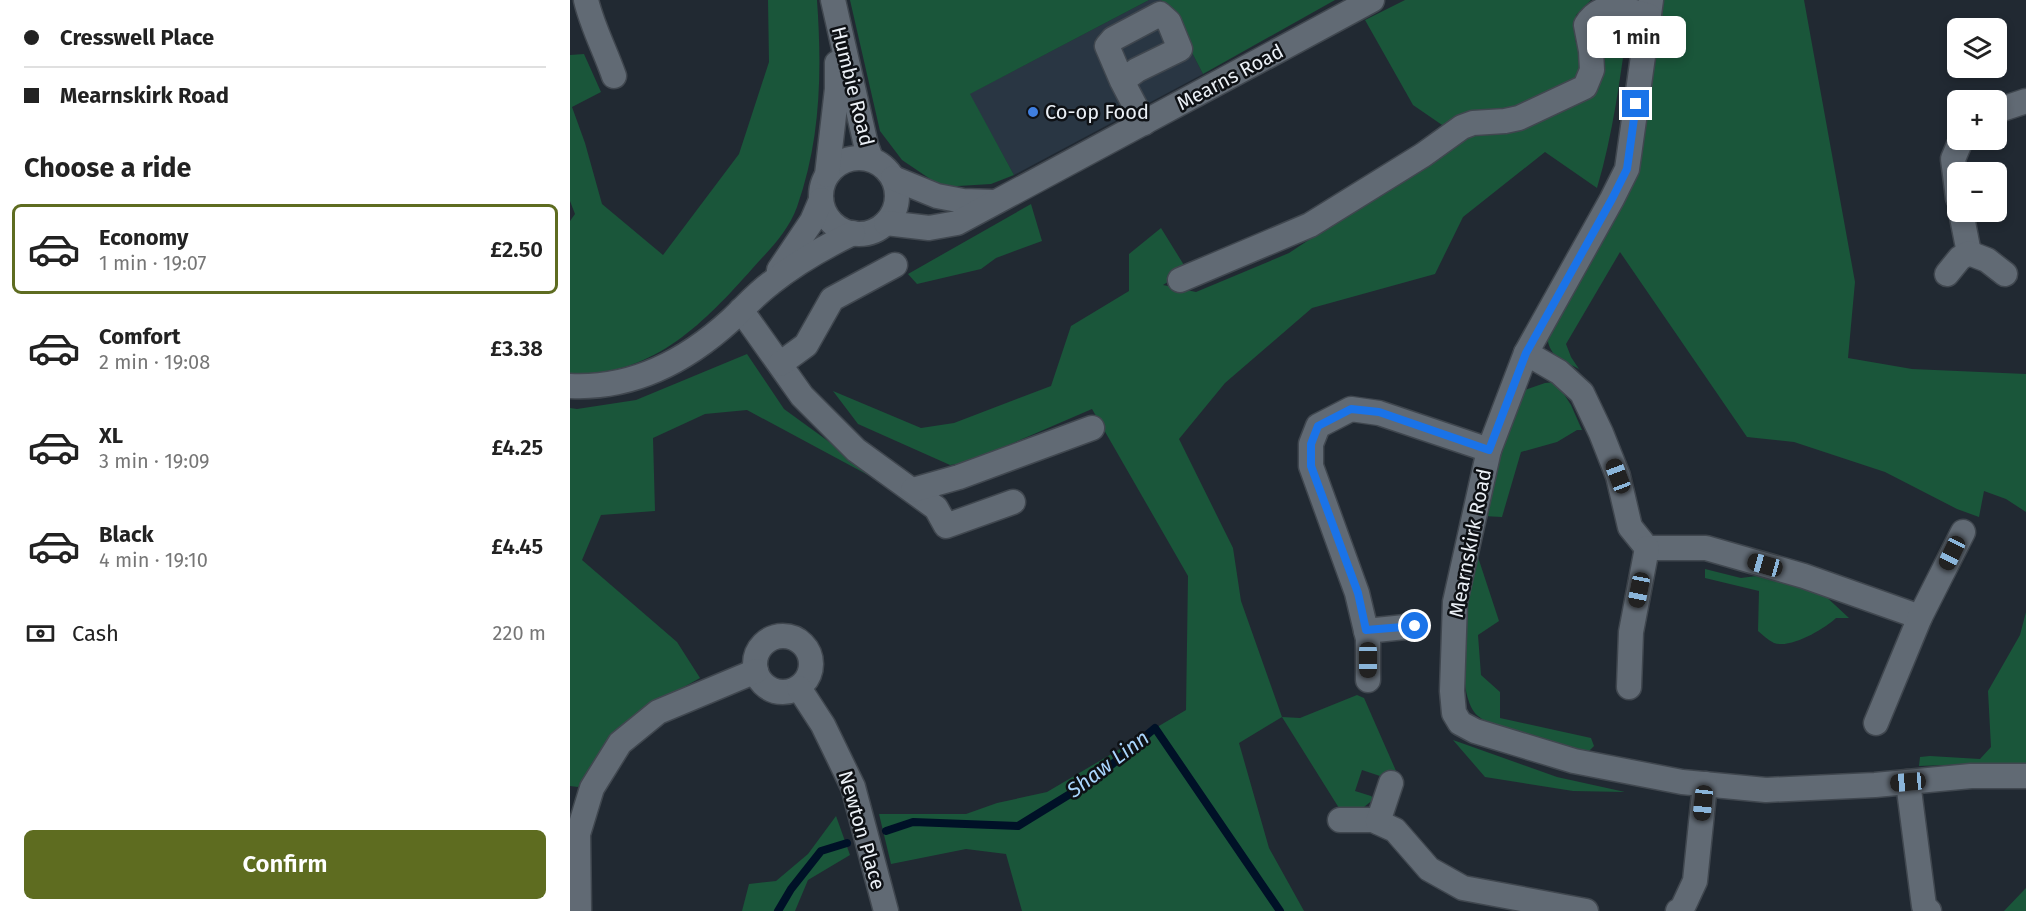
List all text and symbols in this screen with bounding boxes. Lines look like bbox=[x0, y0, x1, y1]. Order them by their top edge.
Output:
callout: 1 min bbox=[1586, 17, 1686, 59]
map controls bbox=[1947, 18, 2007, 222]
button: layers bbox=[1947, 18, 2007, 78]
text: Cresswell Place bbox=[60, 24, 214, 51]
street label: Humbie Road bbox=[827, 24, 879, 148]
text: 1 min bbox=[1612, 25, 1661, 49]
street label: Mearns Road bbox=[1173, 39, 1287, 115]
text: Mearnskirk Road bbox=[60, 82, 229, 109]
route end bbox=[1622, 90, 1649, 117]
button: + bbox=[1947, 90, 2007, 150]
place label: Co-op Food bbox=[1045, 100, 1149, 124]
marker: Co-op Food bbox=[1026, 105, 1040, 119]
text: Choose a ride bbox=[24, 152, 191, 184]
button: − bbox=[1947, 162, 2007, 222]
icon: car bbox=[27, 222, 81, 276]
text: Economy bbox=[99, 224, 188, 251]
text: £2.50 bbox=[490, 236, 543, 263]
text: 1 min · 19:07 bbox=[99, 251, 206, 275]
icon: car bbox=[27, 321, 81, 375]
text: Comfort bbox=[99, 323, 180, 350]
text: £3.38 bbox=[490, 335, 543, 362]
text: 2 min · 19:08 bbox=[99, 350, 210, 374]
icon: car bbox=[27, 420, 81, 474]
text: XL bbox=[99, 422, 123, 449]
text: £4.25 bbox=[492, 434, 543, 461]
text: 3 min · 19:09 bbox=[99, 449, 210, 473]
car bbox=[1603, 456, 1633, 496]
street label: Mearnskirk Road bbox=[1444, 467, 1496, 619]
icon: car bbox=[27, 519, 81, 573]
text: Black bbox=[99, 521, 154, 548]
text: £4.45 bbox=[491, 533, 543, 560]
car bbox=[1936, 533, 1968, 573]
text: 4 min · 19:10 bbox=[99, 548, 208, 572]
car bbox=[1745, 551, 1785, 579]
car bbox=[1627, 571, 1651, 609]
route start bbox=[1401, 612, 1428, 639]
icon: cash bbox=[24, 617, 57, 650]
text: Cash bbox=[72, 620, 119, 647]
text: 220 m bbox=[493, 621, 546, 645]
car bbox=[1359, 642, 1377, 678]
water label: Shaw Linn bbox=[1061, 725, 1154, 804]
street label: Newton Place bbox=[834, 768, 890, 892]
car bbox=[1889, 771, 1927, 793]
car bbox=[1692, 784, 1714, 822]
button: Confirm bbox=[24, 830, 546, 899]

